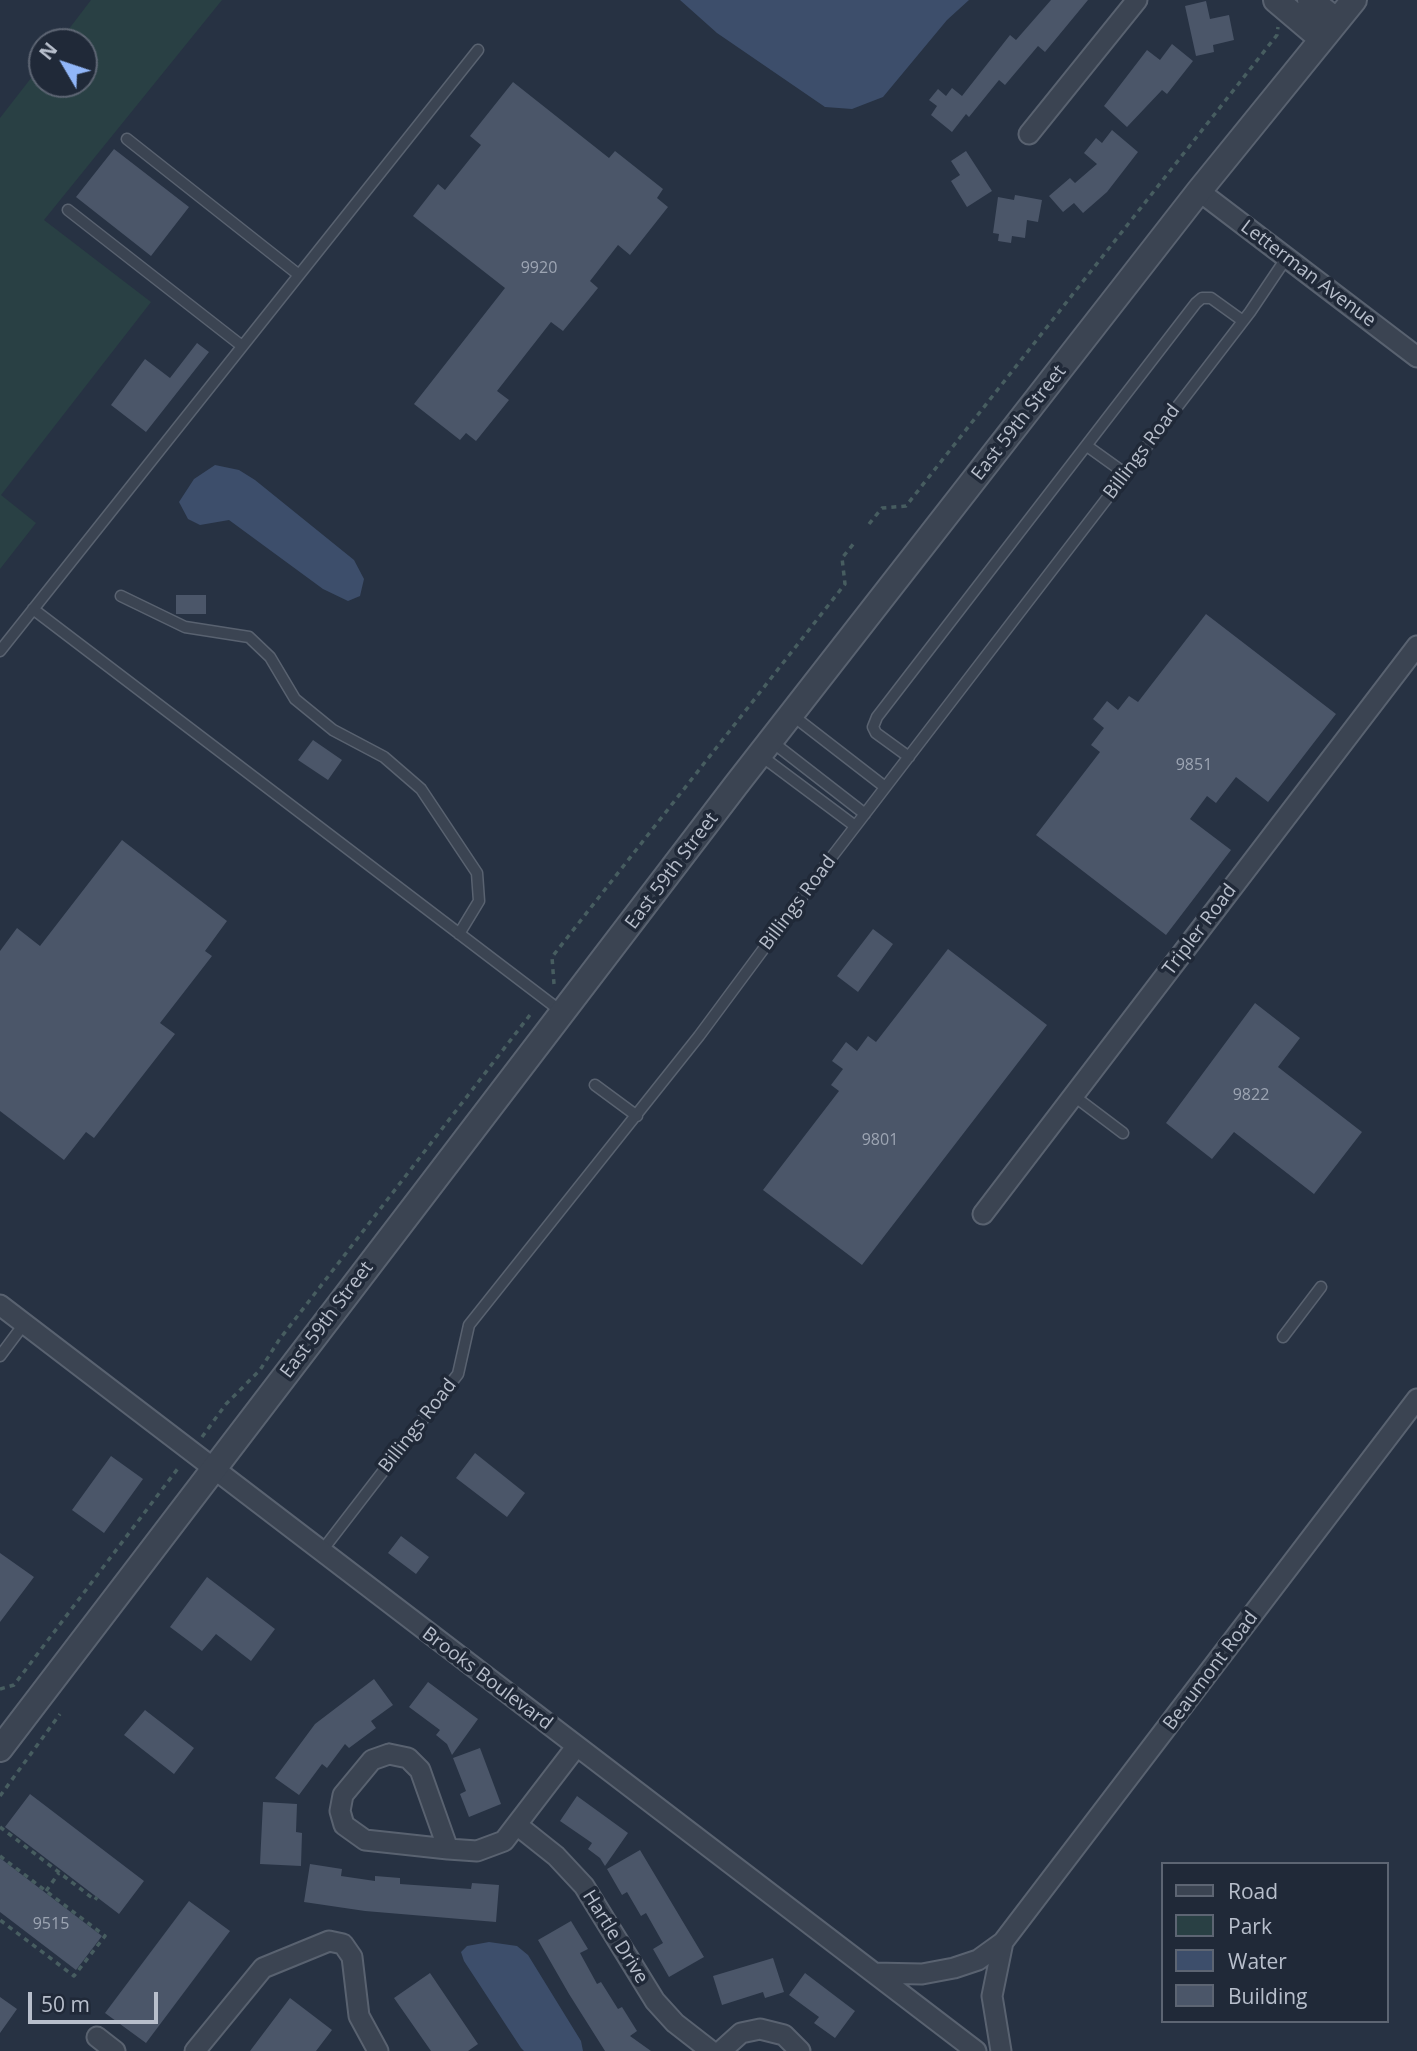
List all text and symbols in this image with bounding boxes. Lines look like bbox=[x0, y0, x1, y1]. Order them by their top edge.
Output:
north arrow bbox=[28, 28, 98, 98]
text: N bbox=[33, 37, 63, 65]
street label: Letterman Avenue bbox=[1236, 216, 1380, 332]
house number: 9920 bbox=[521, 258, 557, 278]
street label: East 59th Street bbox=[967, 361, 1071, 485]
street label: Billings Road bbox=[1099, 400, 1185, 504]
house number: 9851 bbox=[1176, 755, 1212, 775]
street label: East 59th Street bbox=[621, 808, 723, 934]
street label: Billings Road bbox=[755, 851, 841, 955]
street label: Tripler Road bbox=[1158, 880, 1242, 980]
house number: 9822 bbox=[1233, 1085, 1269, 1105]
house number: 9801 bbox=[862, 1130, 898, 1150]
street label: East 59th Street bbox=[276, 1257, 378, 1383]
street label: Billings Road bbox=[374, 1375, 462, 1477]
street label: Beaumont Road bbox=[1159, 1607, 1263, 1735]
street label: Brooks Boulevard bbox=[417, 1623, 557, 1735]
legend bbox=[1162, 1862, 1389, 2023]
text: Road bbox=[1228, 1877, 1278, 1905]
street label: Hartle Drive bbox=[577, 1886, 653, 1988]
text: Park bbox=[1228, 1912, 1272, 1940]
house number: 9515 bbox=[33, 1914, 69, 1934]
text: Water bbox=[1228, 1947, 1287, 1975]
scale bar bbox=[32, 1978, 161, 2022]
text: Building bbox=[1228, 1982, 1307, 2010]
text: 50 m bbox=[41, 1990, 90, 2018]

